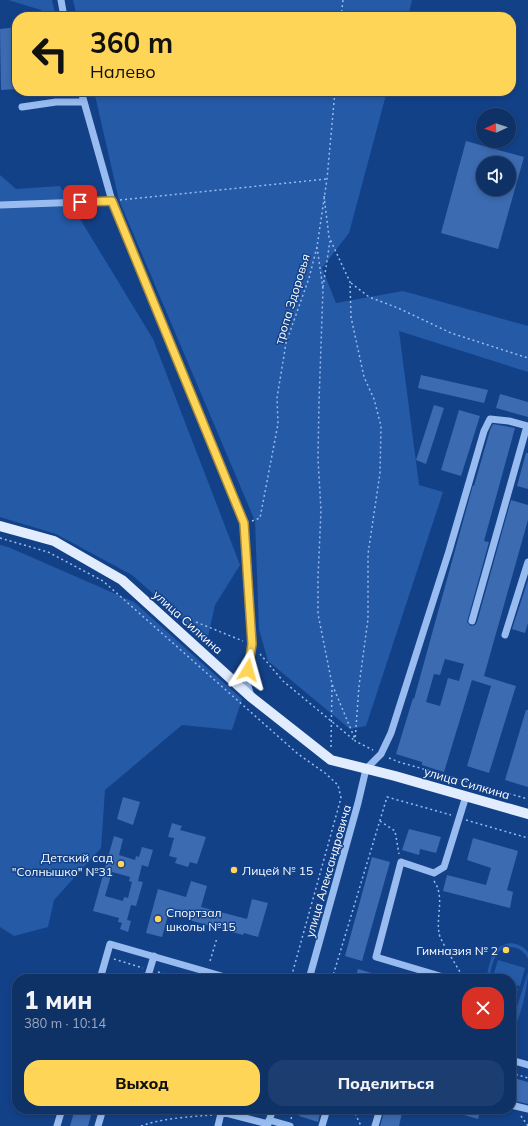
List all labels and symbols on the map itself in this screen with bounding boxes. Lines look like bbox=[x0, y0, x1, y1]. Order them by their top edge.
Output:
north arrow bbox=[476, 108, 516, 148]
pin bbox=[63, 185, 97, 219]
street label: тропа Здоровья bbox=[271, 252, 313, 346]
street label: улица Силкина bbox=[150, 587, 226, 657]
position arrow bbox=[227, 649, 269, 691]
street label: улица Силкина bbox=[422, 764, 512, 802]
street label: улица Александровича bbox=[302, 803, 354, 939]
place label: Детский сад "Солнышко" №31 bbox=[12, 850, 113, 879]
marker: Детский сад "Солнышко" №31 bbox=[116, 859, 126, 869]
place label: Лицей № 15 bbox=[242, 863, 313, 878]
marker: Лицей № 15 bbox=[229, 865, 239, 875]
place label: Спортзал школы №15 bbox=[166, 905, 236, 934]
marker: Спортзал школы №15 bbox=[153, 914, 163, 924]
place label: Гимназия № 2 bbox=[416, 943, 498, 958]
marker: Гимназия № 2 bbox=[501, 945, 511, 955]

